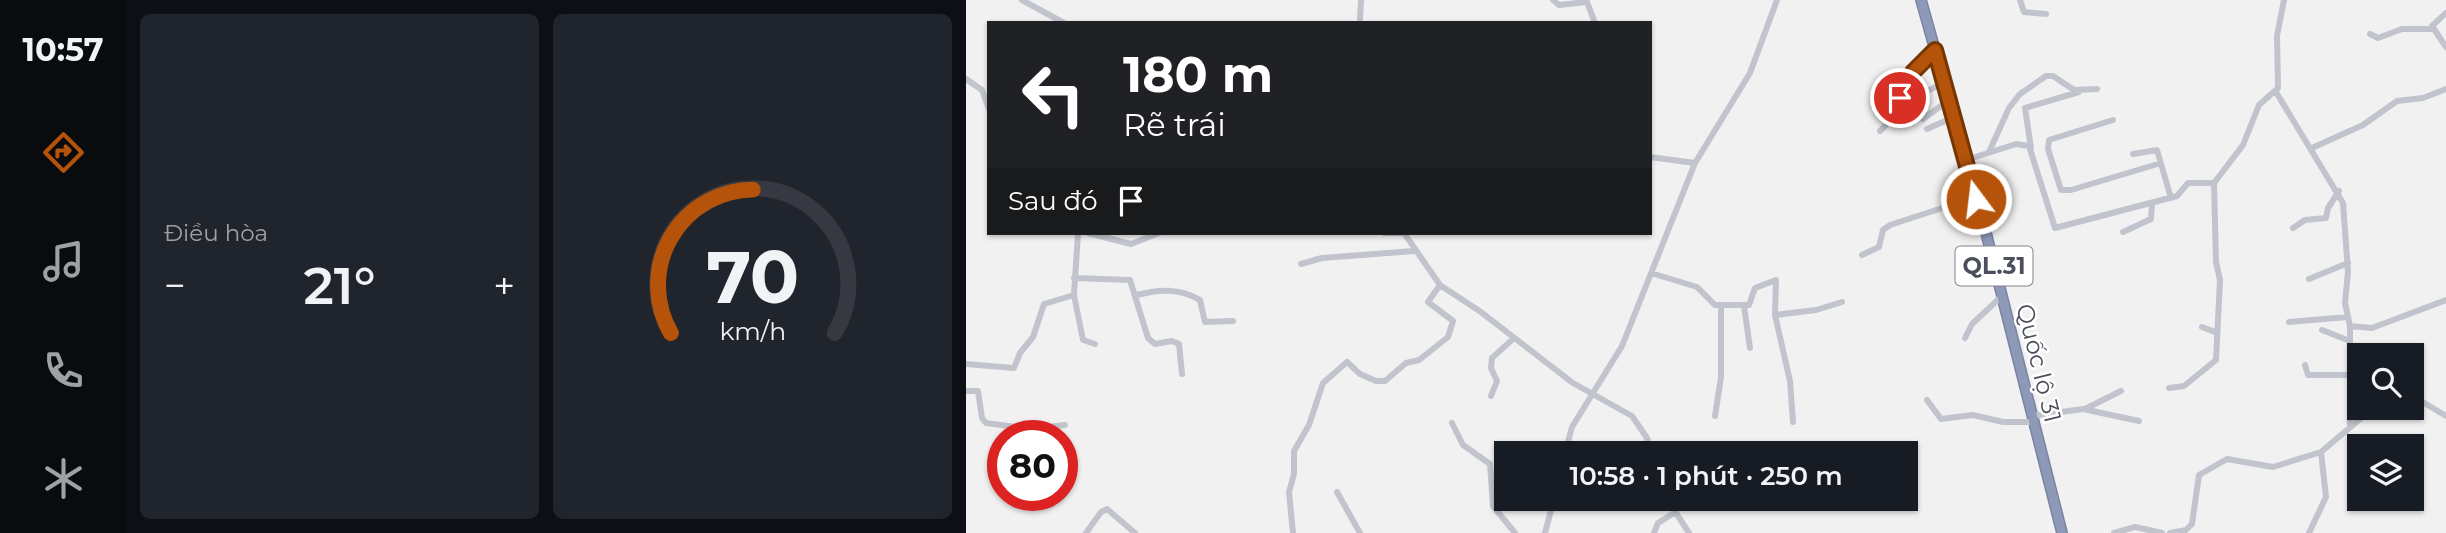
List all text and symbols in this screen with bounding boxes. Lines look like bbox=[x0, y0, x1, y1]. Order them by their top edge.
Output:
text: 10:57 bbox=[22, 30, 104, 69]
text: 180 m bbox=[1123, 45, 1273, 104]
icon: left bbox=[1008, 49, 1099, 140]
pin bbox=[1870, 68, 1930, 128]
icon: arrive bbox=[1881, 79, 1919, 117]
text: Rẽ trái bbox=[1123, 105, 1226, 144]
icon: directions bbox=[39, 128, 88, 177]
position arrow bbox=[1939, 162, 2013, 236]
icon: arrive bbox=[1112, 182, 1150, 220]
text: Sau đó bbox=[1008, 185, 1098, 217]
text: Điều hòa bbox=[164, 219, 268, 247]
text: 70 bbox=[706, 233, 799, 321]
icon: music bbox=[39, 237, 88, 286]
road number: QL.31 bbox=[1956, 246, 2032, 286]
text: 21° bbox=[304, 254, 375, 317]
text: − bbox=[164, 262, 186, 309]
text: + bbox=[493, 262, 515, 309]
street label: Quốc lộ 31 bbox=[2010, 301, 2068, 425]
text: km/h bbox=[719, 315, 786, 345]
map controls bbox=[2347, 343, 2424, 511]
button: search bbox=[2347, 343, 2424, 420]
icon: phone bbox=[39, 346, 88, 395]
speed limit sign: 80 bbox=[987, 420, 1078, 511]
button: layers bbox=[2347, 434, 2424, 511]
icon: climate bbox=[39, 454, 88, 503]
text: 10:58 · 1 phút · 250 m bbox=[1569, 460, 1843, 492]

